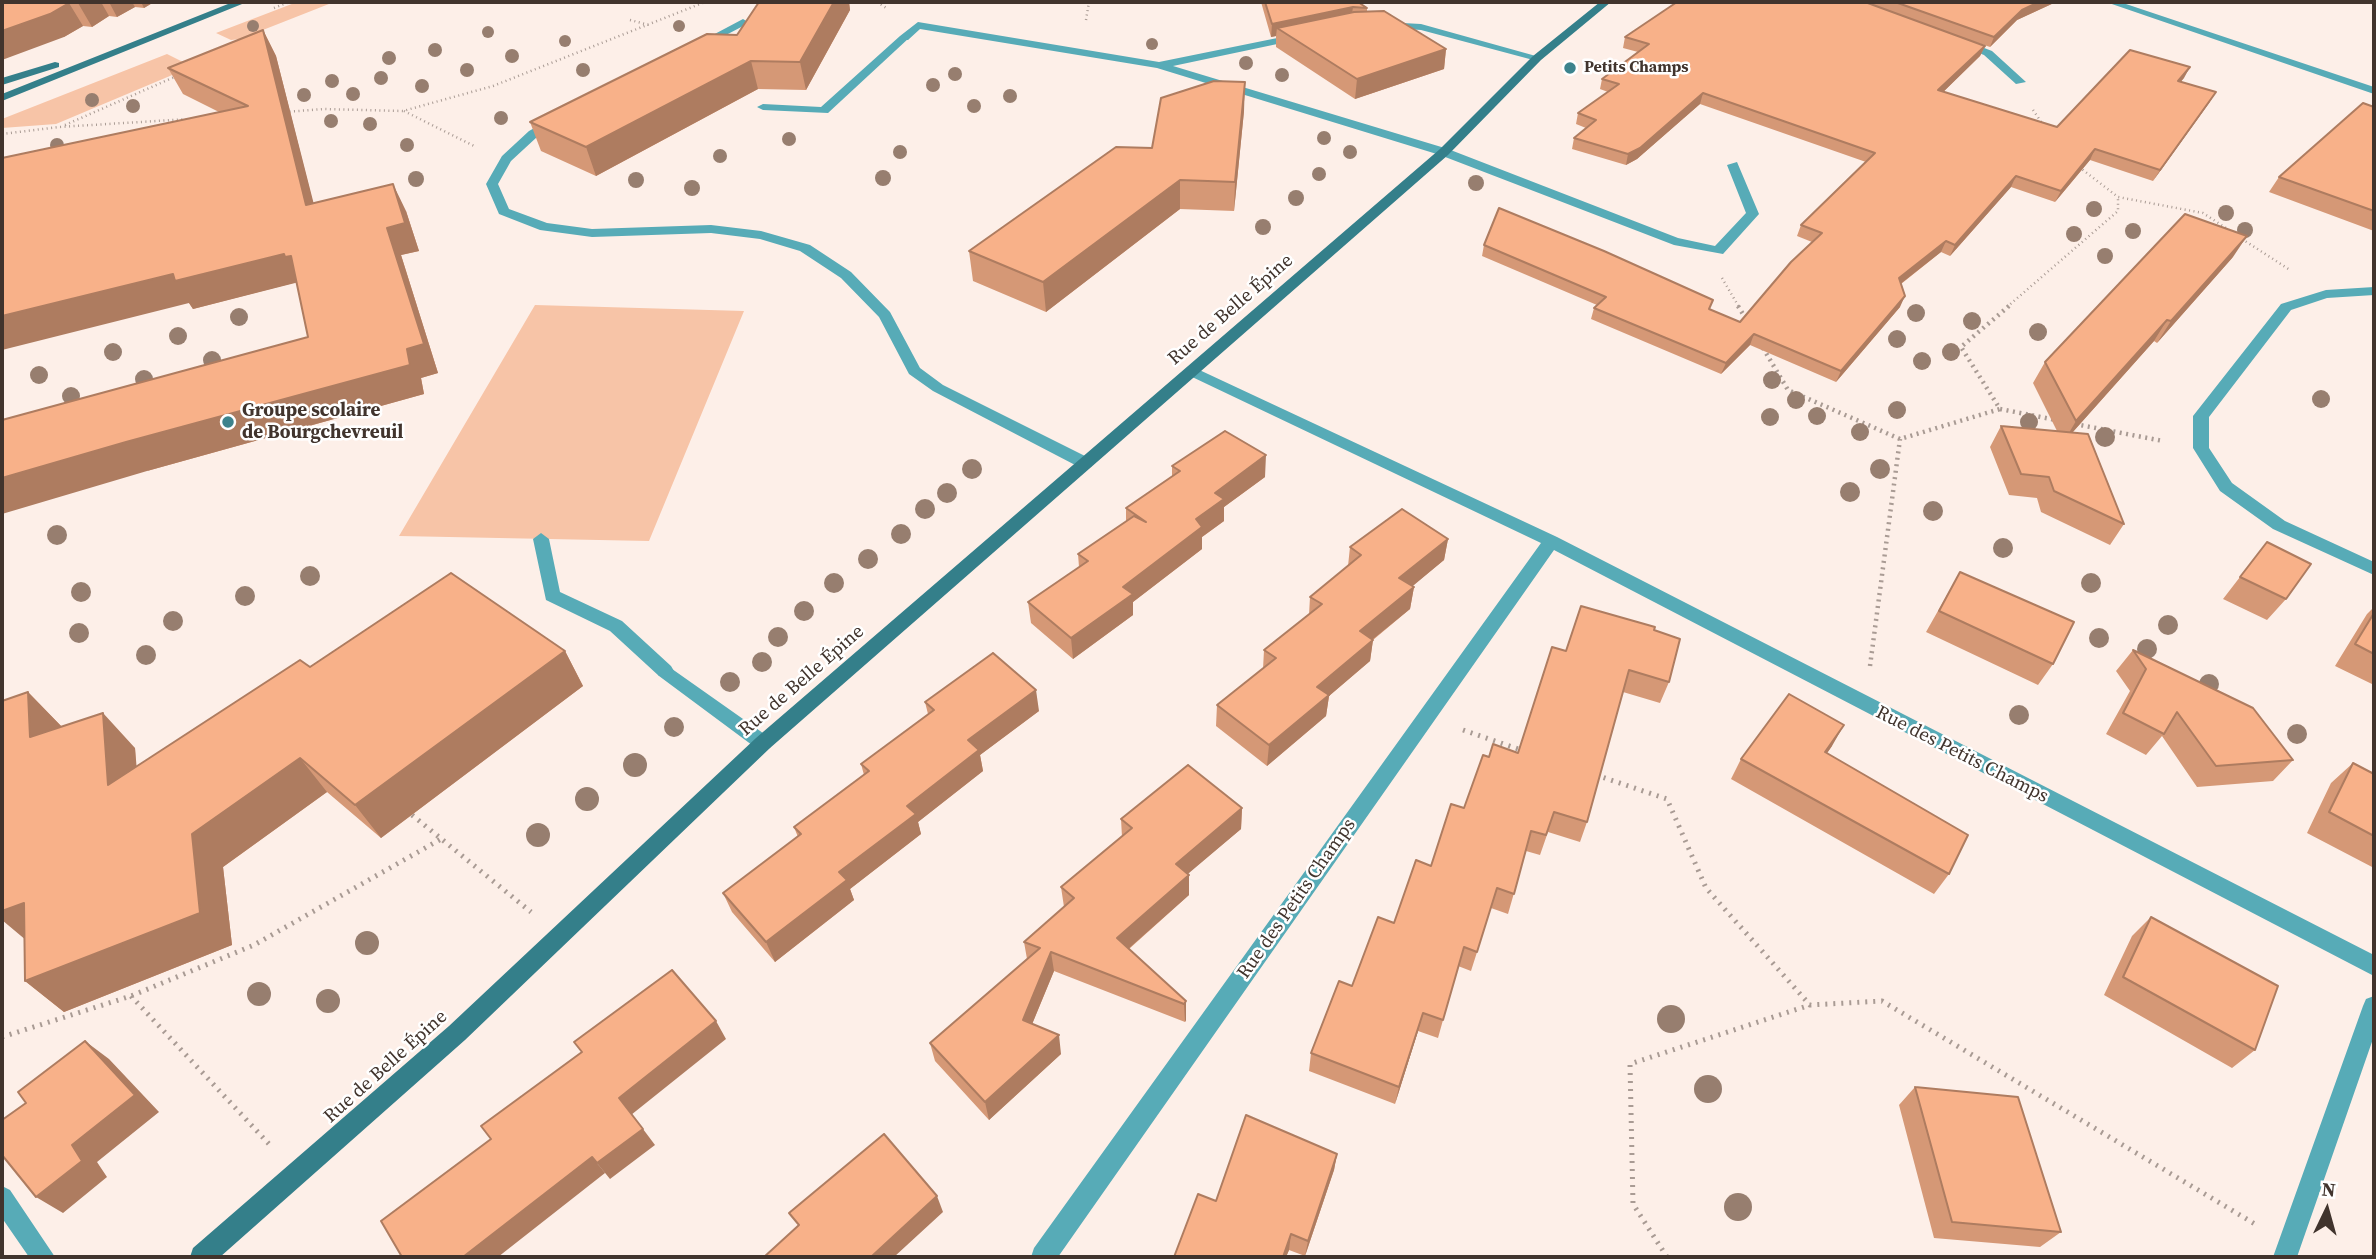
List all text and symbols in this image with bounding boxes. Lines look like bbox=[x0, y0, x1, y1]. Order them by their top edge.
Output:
place label: Petits Champs bbox=[1584, 58, 1689, 78]
marker: Petits Champs bbox=[1562, 60, 1578, 76]
street label: Rue de Belle Épine bbox=[1164, 250, 1298, 370]
place label: Groupe scolaire de Bourgchevreuil bbox=[242, 400, 403, 444]
marker: Groupe scolaire de Bourgchevreuil bbox=[220, 414, 236, 430]
street label: Rue de Belle Épine bbox=[735, 621, 869, 741]
street label: Rue des Petits Champs bbox=[1872, 702, 2052, 808]
street label: Rue des Petits Champs bbox=[1233, 814, 1361, 984]
street label: Rue de Belle Épine bbox=[320, 1006, 452, 1128]
north arrow bbox=[2292, 1175, 2362, 1245]
text: N bbox=[2321, 1176, 2337, 1203]

